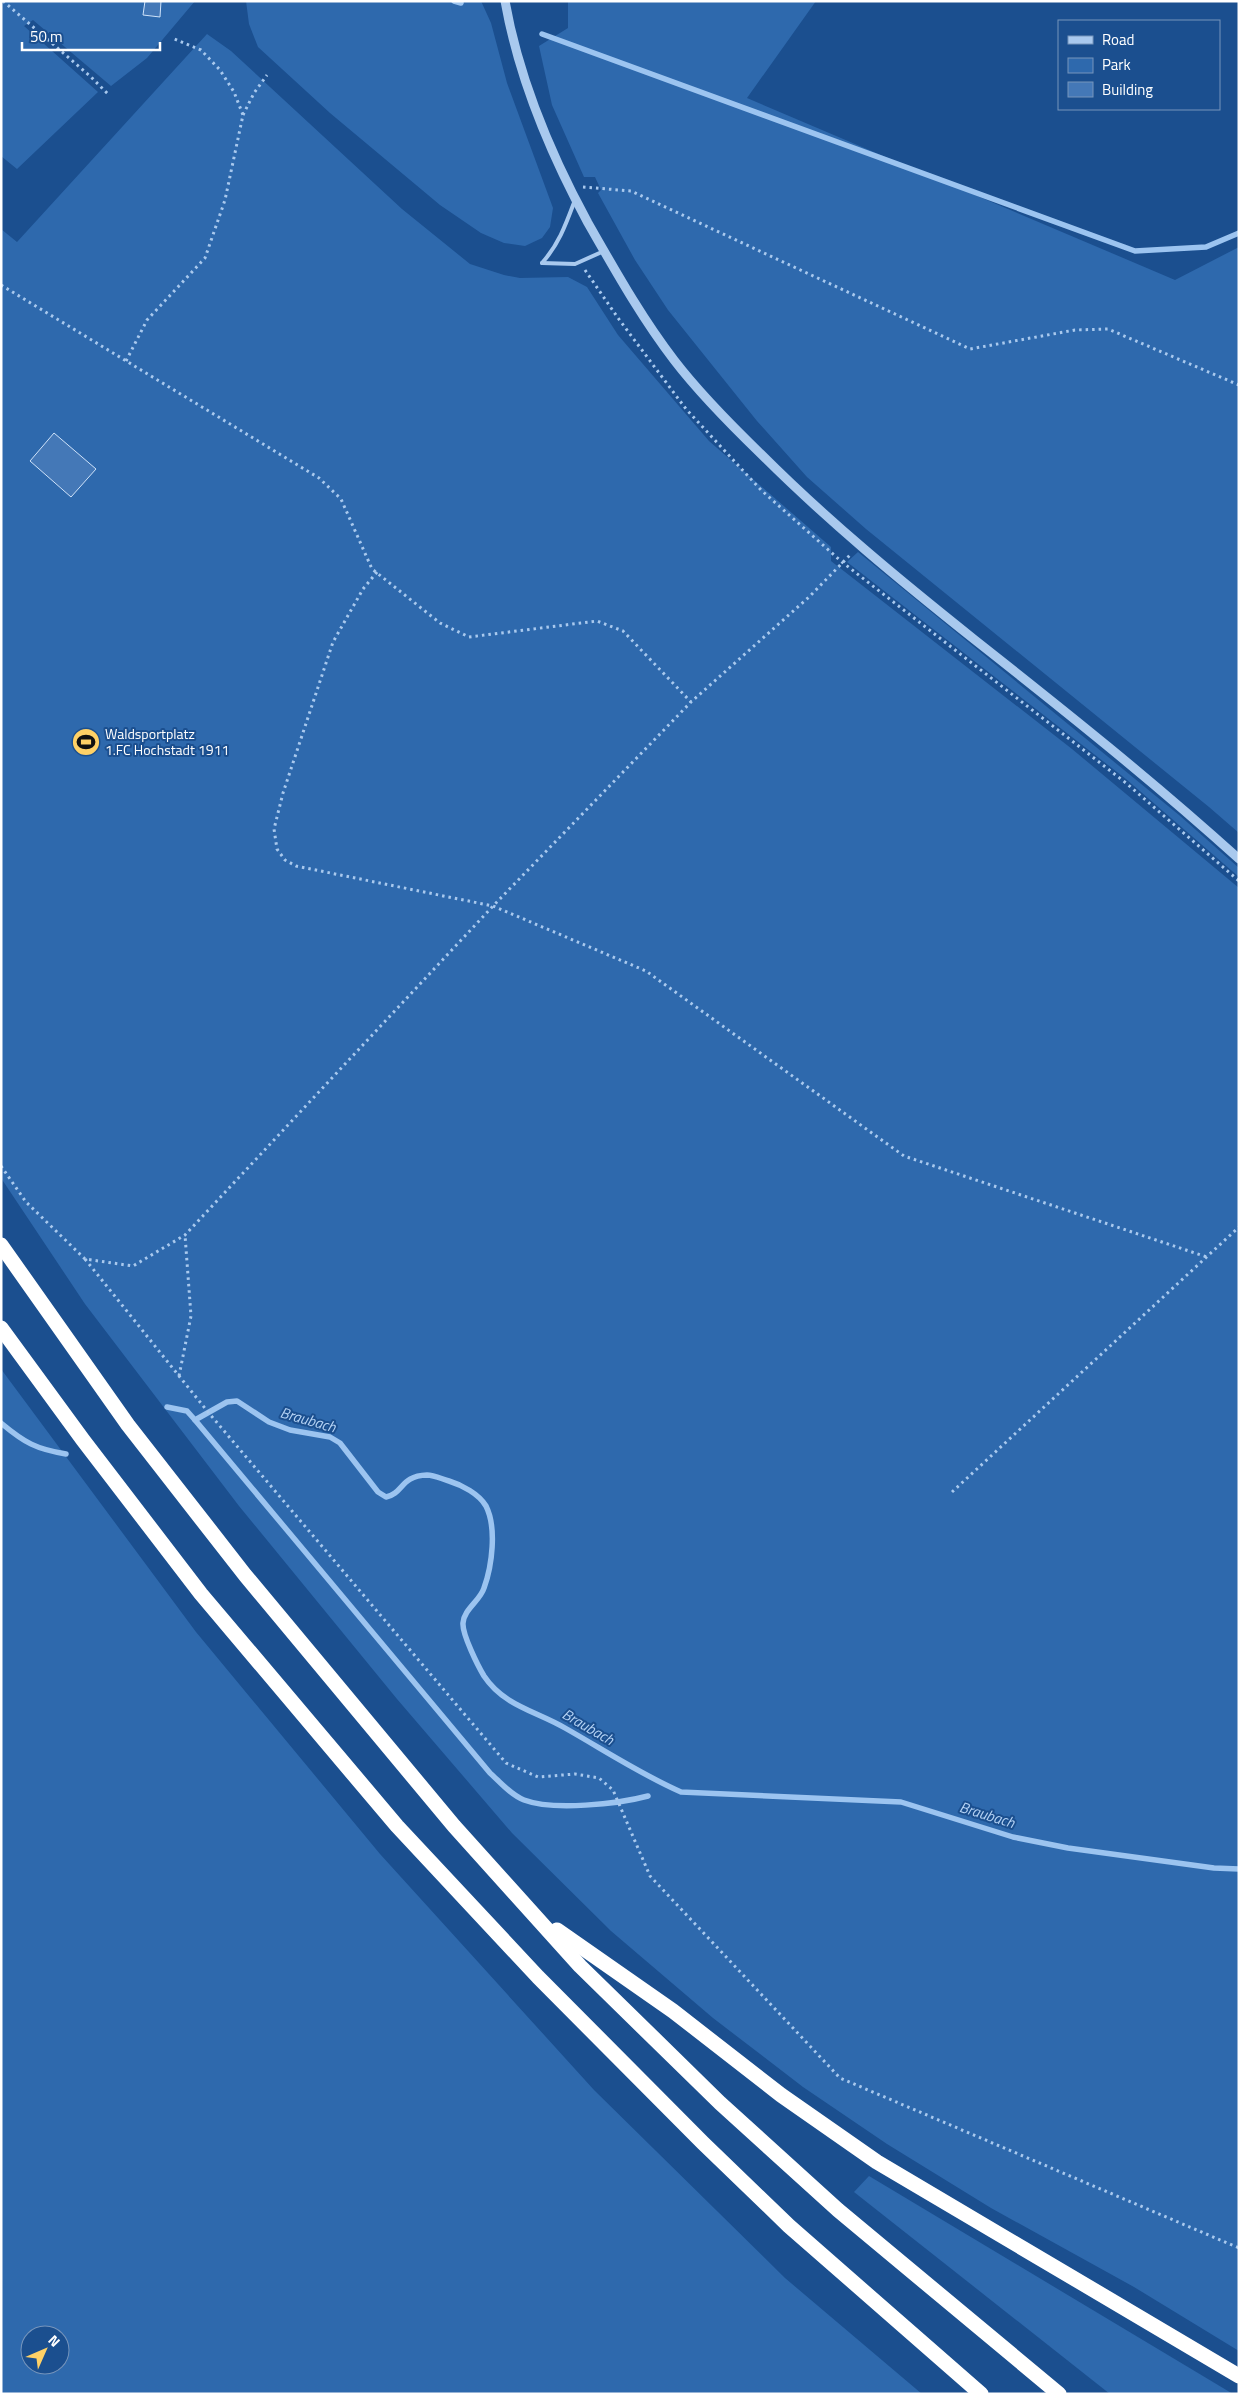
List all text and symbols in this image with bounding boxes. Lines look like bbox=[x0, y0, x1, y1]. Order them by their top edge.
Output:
scale bar bbox=[22, 20, 160, 52]
legend bbox=[1058, 20, 1220, 110]
text: 50 m bbox=[30, 25, 63, 48]
text: Road bbox=[1102, 28, 1134, 51]
text: Park bbox=[1102, 53, 1131, 76]
text: Building bbox=[1102, 78, 1153, 101]
place label: Waldsportplatz 1.FC Hochstadt 1911 bbox=[105, 723, 229, 760]
sports icon: Waldsportplatz 1.FC Hochstadt 1911 bbox=[71, 727, 101, 757]
water label: Braubach bbox=[278, 1401, 339, 1439]
water label: Braubach bbox=[558, 1702, 619, 1751]
water label: Braubach bbox=[957, 1795, 1018, 1834]
north arrow bbox=[20, 2325, 70, 2375]
text: N bbox=[44, 2330, 65, 2351]

